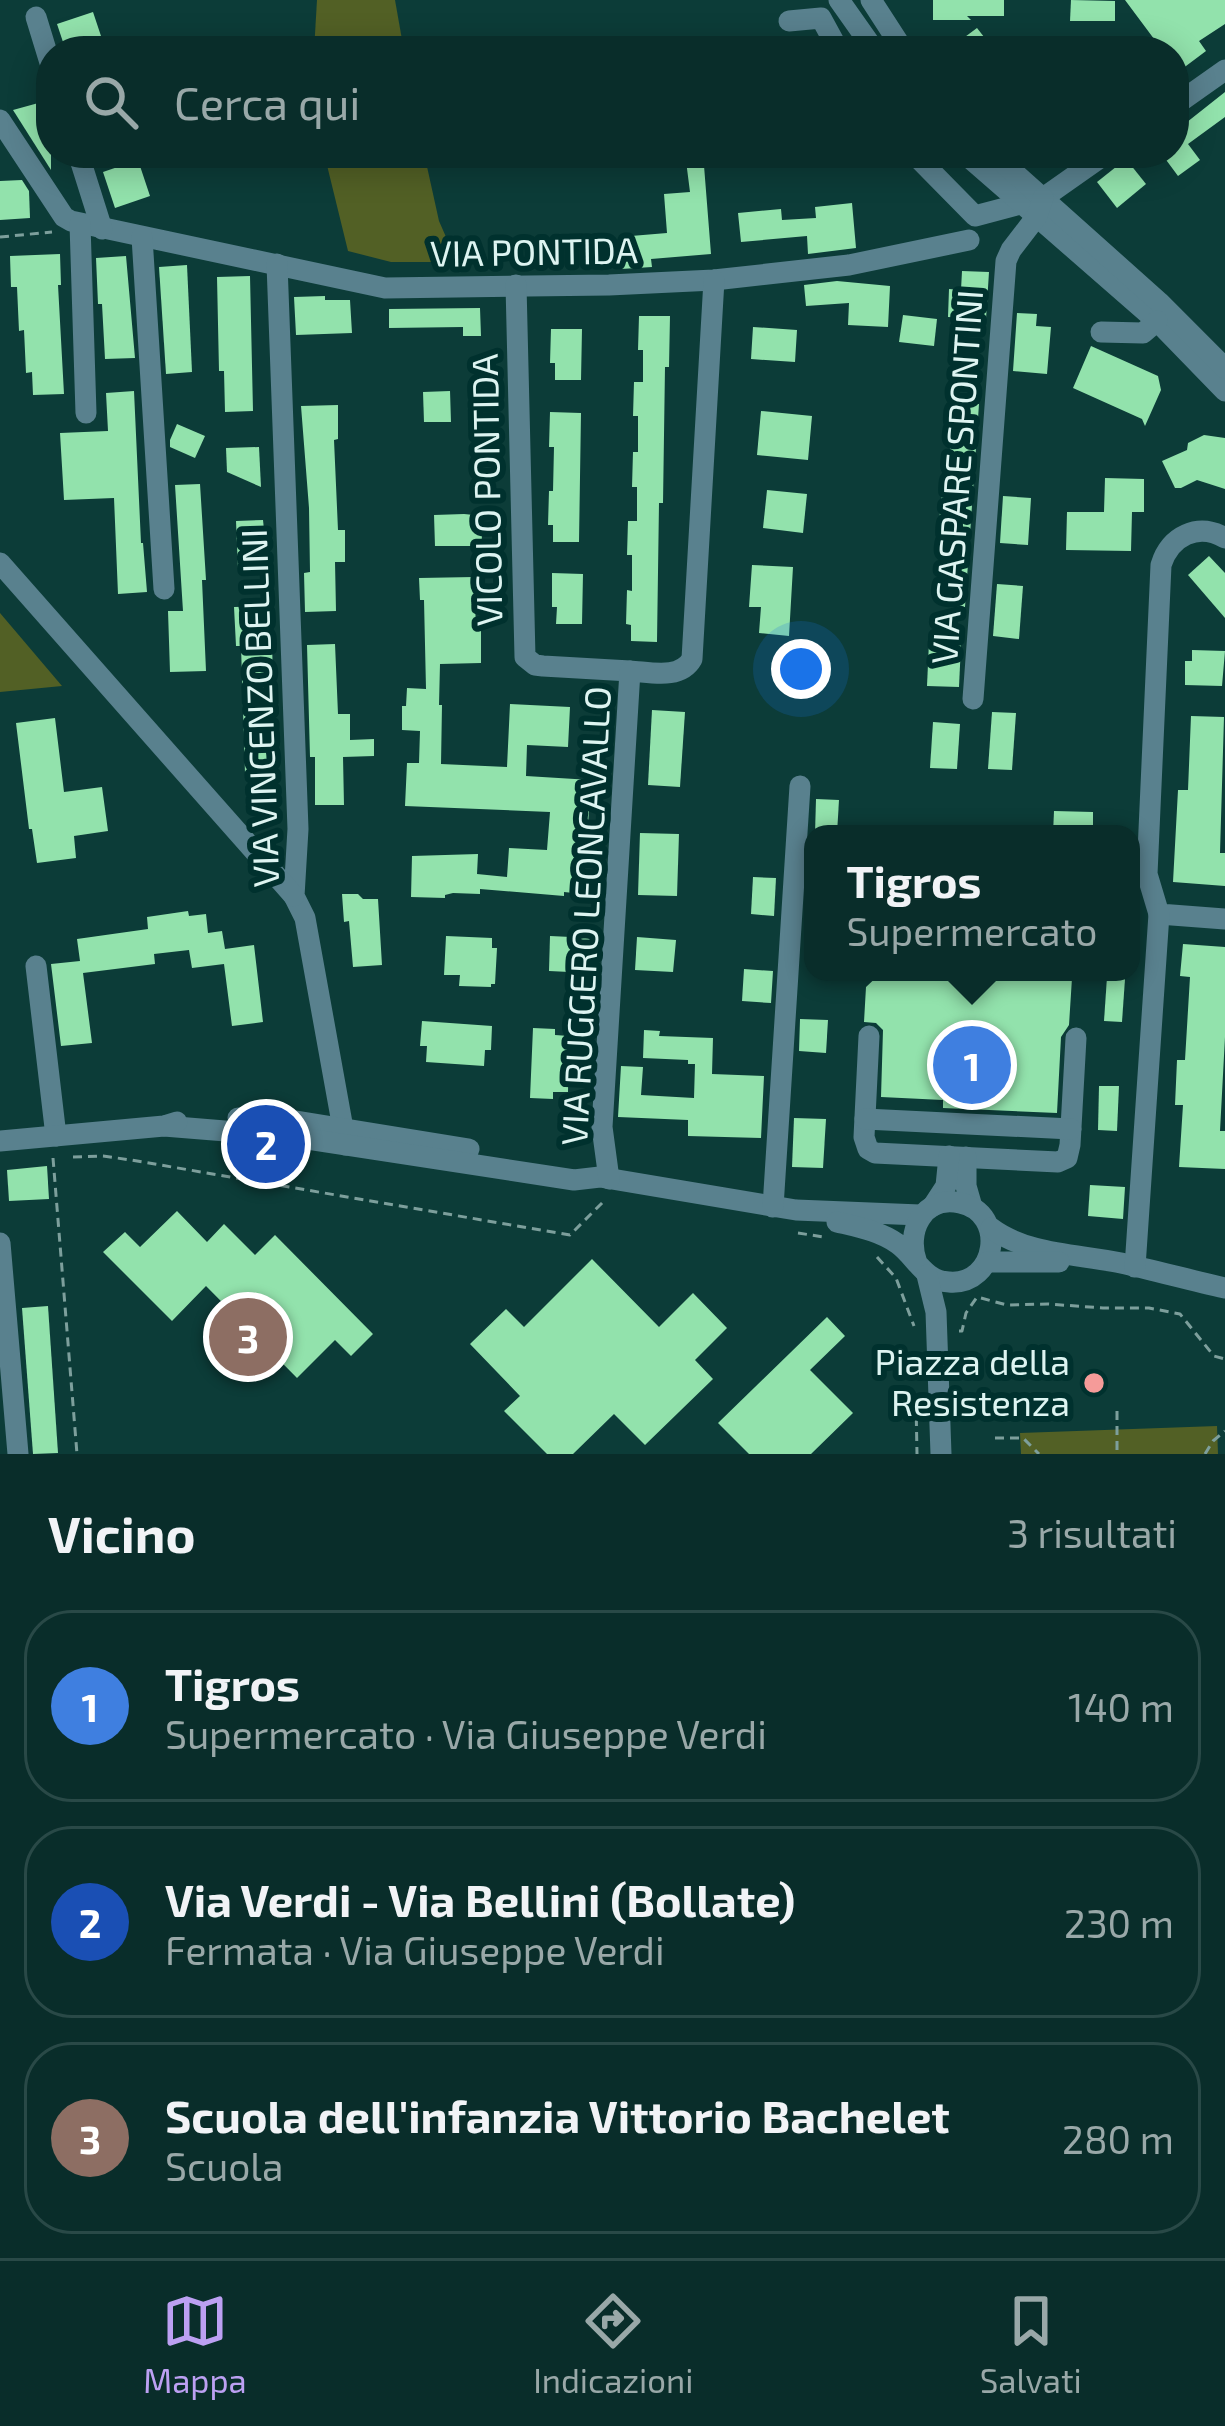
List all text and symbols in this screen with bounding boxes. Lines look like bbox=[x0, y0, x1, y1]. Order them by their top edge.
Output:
search box bbox=[36, 36, 1189, 168]
icon: search bbox=[78, 69, 144, 135]
text: Cerca qui bbox=[174, 75, 360, 129]
street label: VIA PONTIDA bbox=[430, 227, 639, 274]
street label: VIA GASPARE SPONTINI bbox=[921, 288, 990, 665]
street label: VICOLO PONTIDA bbox=[462, 353, 509, 627]
street label: VIA VINCENZO BELLINI bbox=[231, 528, 286, 888]
your location bbox=[771, 639, 831, 699]
street label: VIA RUGGERO LEONCAVALLO bbox=[551, 685, 618, 1147]
popup bbox=[804, 825, 1140, 981]
text: Tigros bbox=[846, 853, 981, 907]
text: Supermercato bbox=[846, 907, 1098, 954]
pin: 1 bbox=[933, 1020, 1011, 1110]
pin: 2 bbox=[227, 1099, 305, 1189]
pin: 3 bbox=[209, 1292, 287, 1382]
place label: Piazza della Resistenza bbox=[874, 1339, 1070, 1423]
marker: Piazza della Resistenza bbox=[1081, 1370, 1107, 1396]
text: Vicino bbox=[48, 1502, 196, 1563]
text: 3 risultati bbox=[1007, 1509, 1177, 1556]
text: Tigros bbox=[165, 1656, 300, 1710]
text: 1 bbox=[82, 1683, 98, 1730]
text: 140 m bbox=[1068, 1683, 1174, 1730]
text: Supermercato · Via Giuseppe Verdi bbox=[165, 1710, 767, 1757]
text: Via Verdi - Via Bellini (Bollate) bbox=[165, 1872, 795, 1926]
text: 2 bbox=[79, 1899, 101, 1946]
text: 230 m bbox=[1064, 1899, 1174, 1946]
text: Fermata · Via Giuseppe Verdi bbox=[165, 1926, 665, 1973]
text: Scuola dell'infanzia Vittorio Bachelet bbox=[165, 2088, 950, 2142]
text: 3 bbox=[79, 2115, 101, 2162]
text: 280 m bbox=[1062, 2115, 1174, 2162]
text: Scuola bbox=[165, 2142, 283, 2189]
tab: Mappa bbox=[143, 2288, 247, 2400]
tab: Indicazioni bbox=[533, 2288, 693, 2400]
tab: Salvati bbox=[980, 2288, 1082, 2400]

